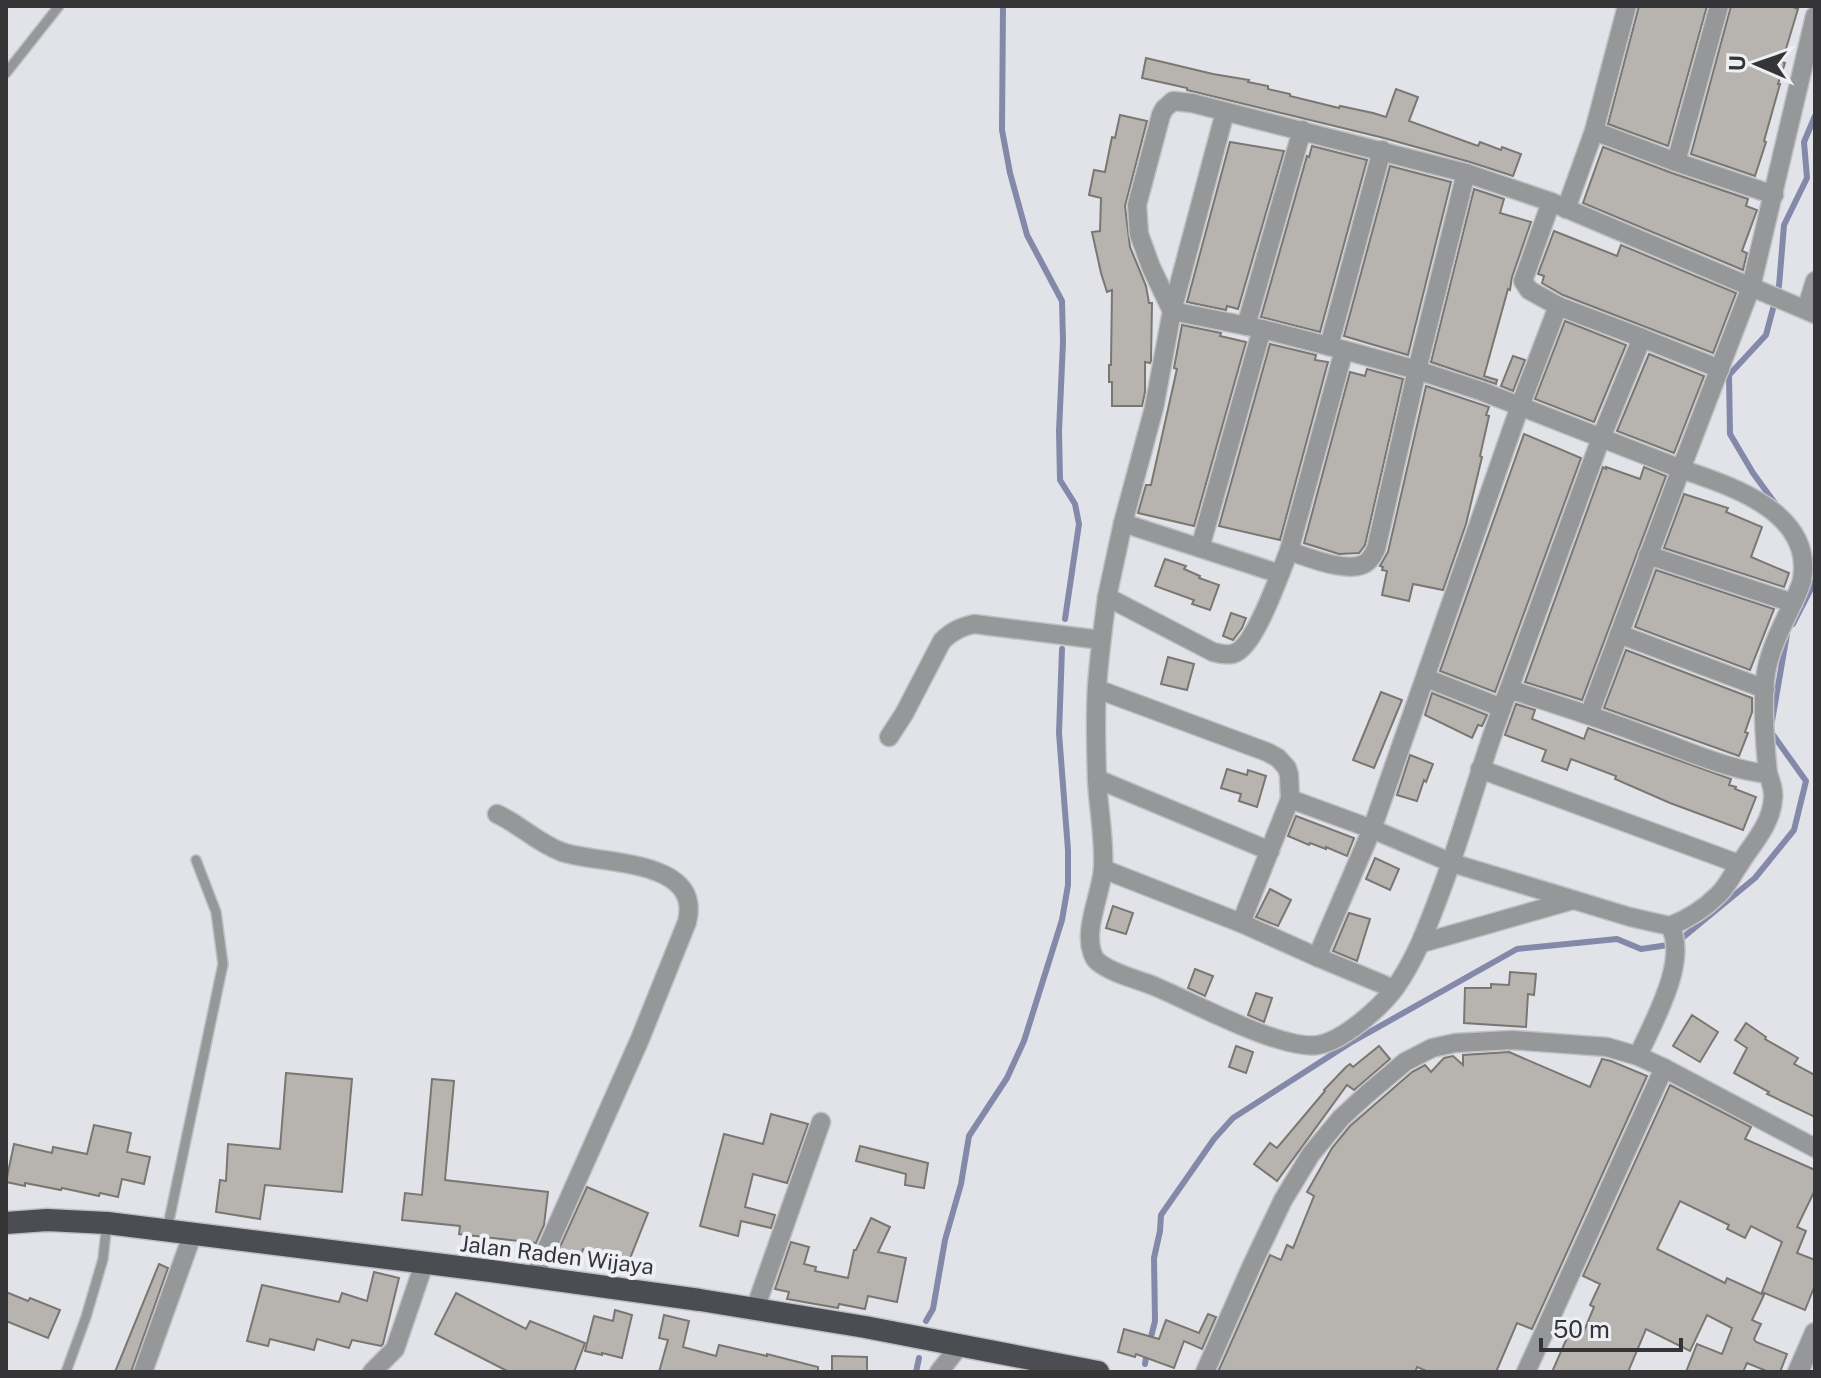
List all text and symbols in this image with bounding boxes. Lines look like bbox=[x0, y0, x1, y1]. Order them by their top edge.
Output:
north arrow bbox=[1717, 24, 1797, 104]
text: U bbox=[1724, 55, 1750, 72]
street label: Jalan Raden Wijaya bbox=[459, 1230, 655, 1280]
scale bar bbox=[1541, 1302, 1681, 1352]
text: 50 m bbox=[1553, 1315, 1610, 1343]

